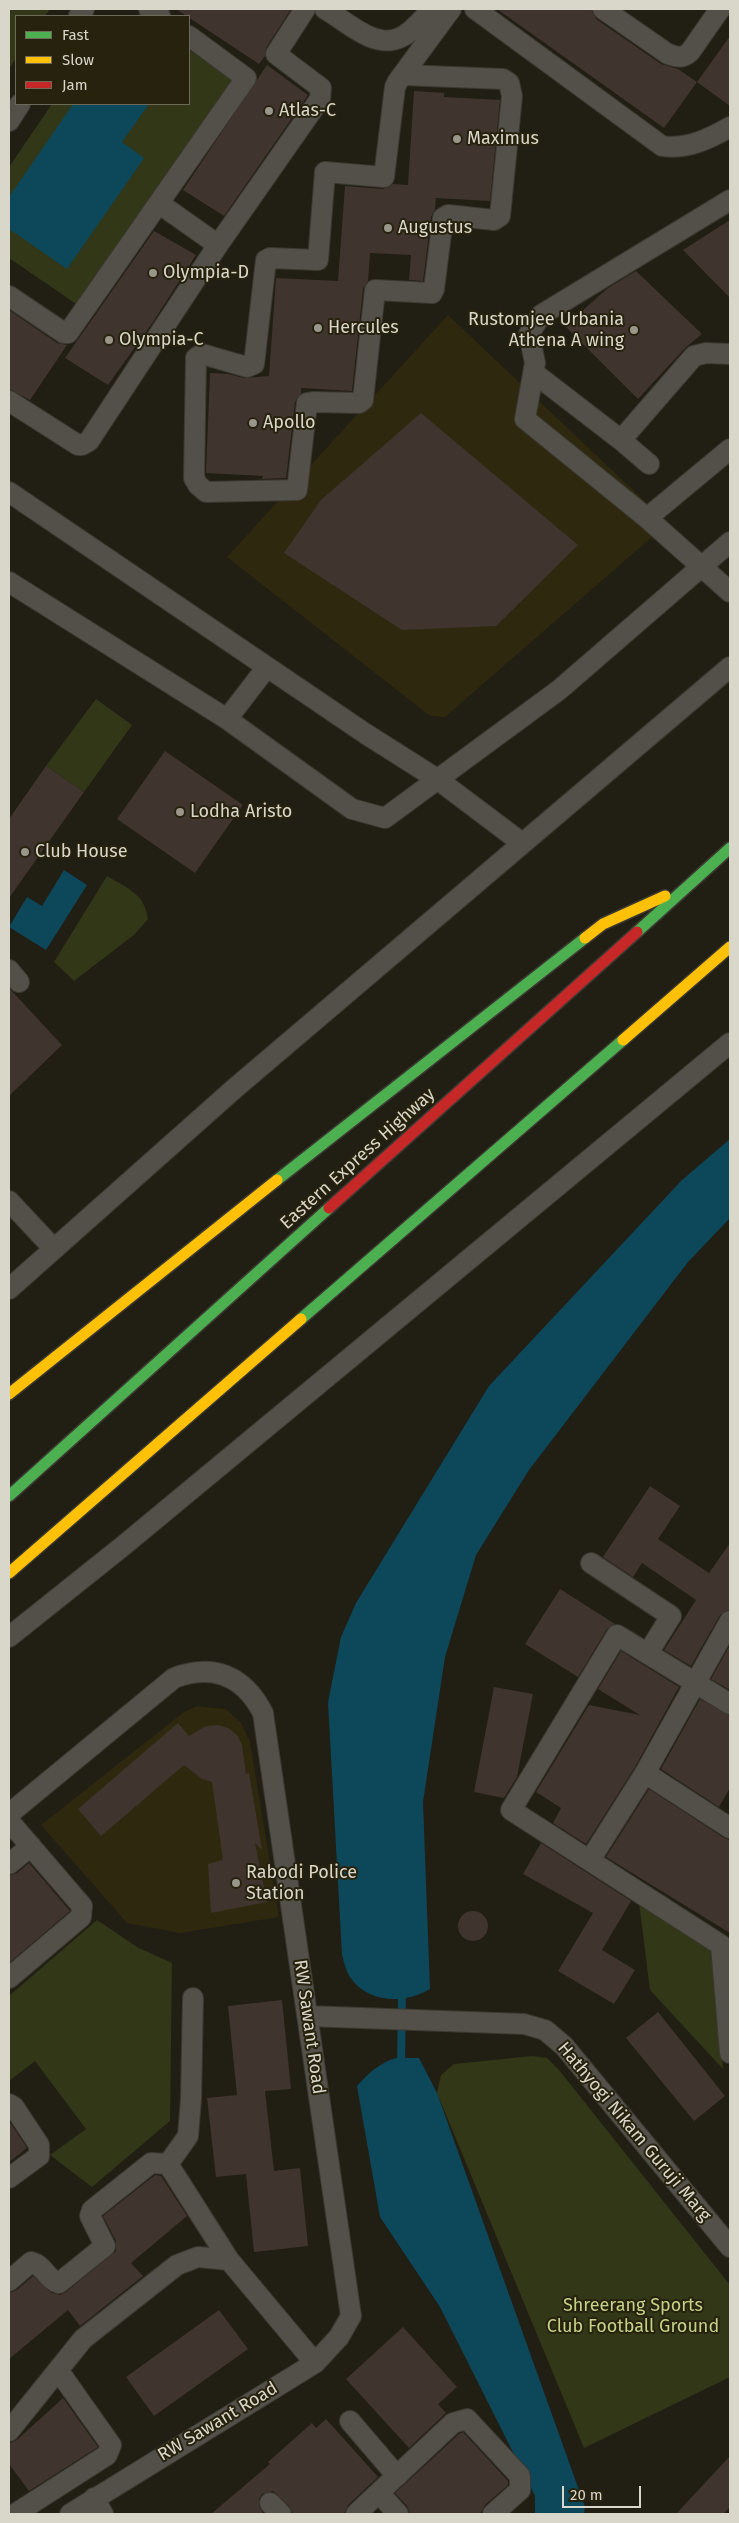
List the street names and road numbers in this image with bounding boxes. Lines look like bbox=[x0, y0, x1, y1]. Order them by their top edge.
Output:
street label: Eastern Express Highway bbox=[276, 1084, 440, 1234]
street label: RW Sawant Road bbox=[289, 1958, 329, 2096]
street label: Hathyogi Nikam Guruji Marg bbox=[553, 2038, 715, 2226]
street label: RW Sawant Road bbox=[154, 2378, 282, 2466]

